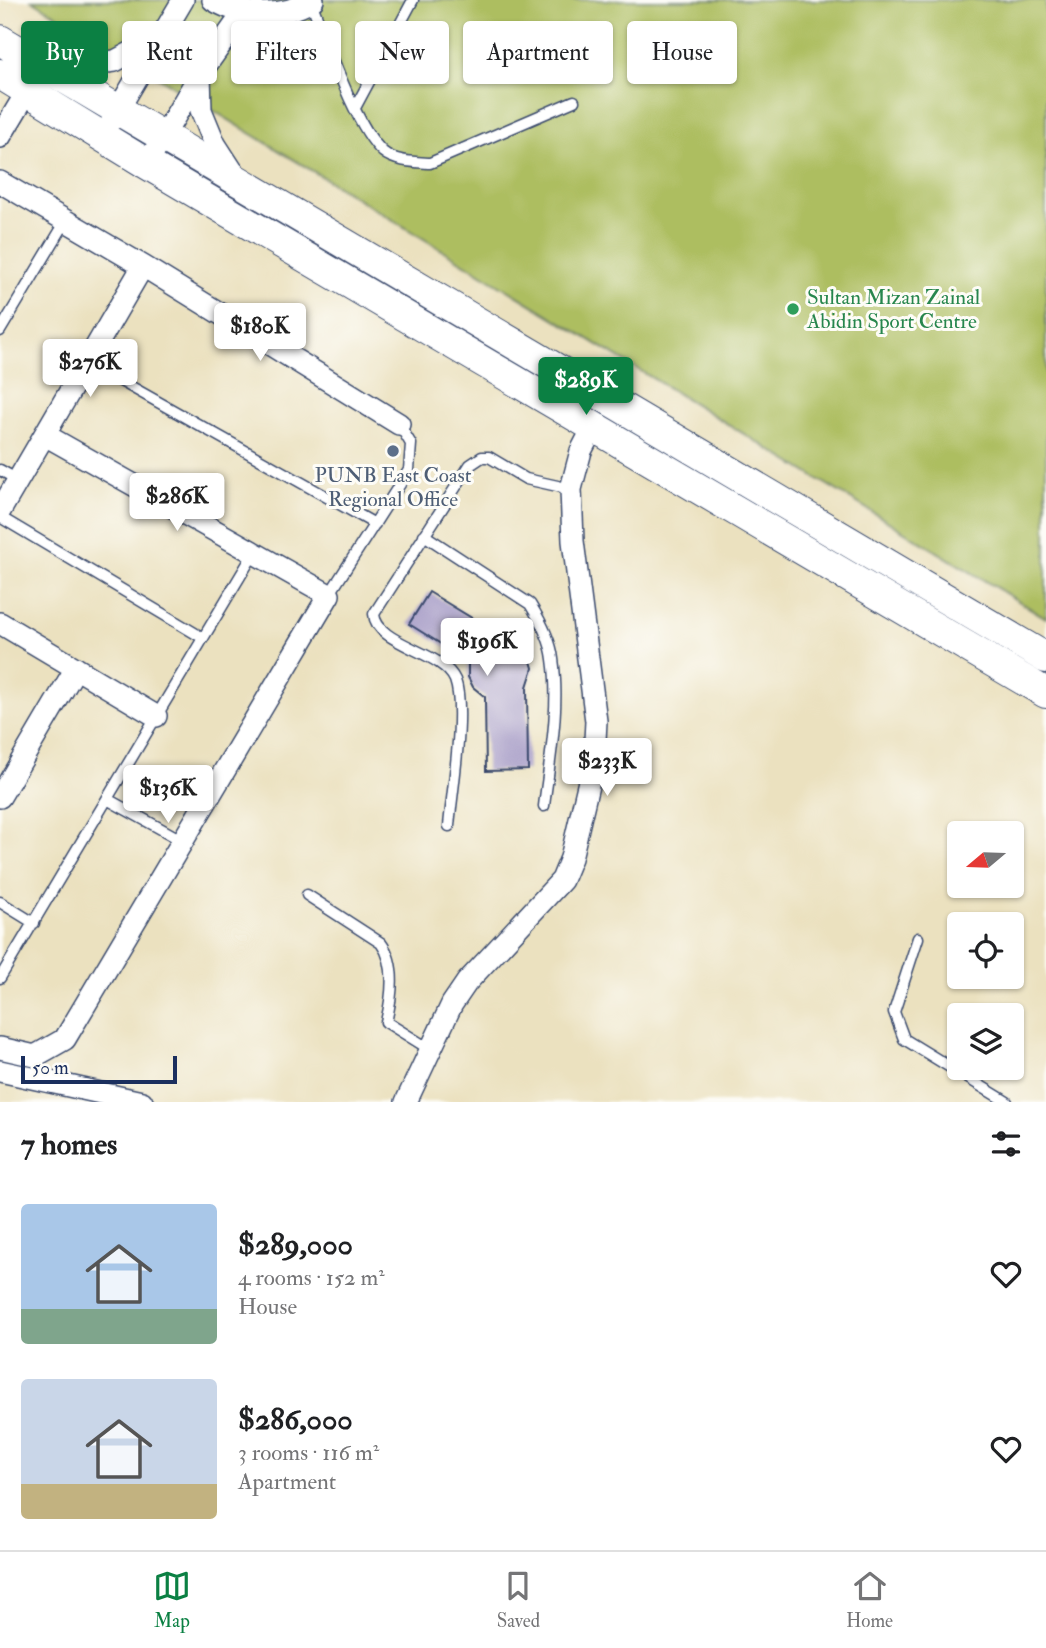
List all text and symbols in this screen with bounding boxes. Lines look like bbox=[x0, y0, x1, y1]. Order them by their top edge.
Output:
chip: Buy bbox=[21, 21, 108, 84]
chip: Rent bbox=[122, 21, 217, 84]
chip: Filters bbox=[231, 21, 341, 84]
chip: New bbox=[355, 21, 449, 84]
chip: Apartment bbox=[463, 21, 613, 84]
chip: House bbox=[627, 21, 737, 84]
place label: Sultan Mizan Zainal Abidin Sport Centre bbox=[806, 284, 981, 335]
marker: Sultan Mizan Zainal Abidin Sport Centre bbox=[785, 301, 801, 317]
pin: $180K bbox=[211, 304, 309, 363]
text: $180K bbox=[230, 311, 290, 340]
pin: $276K bbox=[41, 340, 139, 399]
text: $276K bbox=[59, 347, 121, 376]
pin: $289K bbox=[537, 358, 635, 417]
text: $289K bbox=[554, 365, 618, 394]
marker: PUNB East Coast Regional Office bbox=[385, 443, 401, 459]
place label: PUNB East Coast Regional Office bbox=[314, 462, 472, 513]
pin: $286K bbox=[128, 474, 226, 533]
text: $286K bbox=[145, 481, 209, 510]
pin: $196K bbox=[438, 618, 536, 678]
text: $196K bbox=[457, 626, 517, 655]
pin: $233K bbox=[558, 738, 656, 798]
text: $233K bbox=[578, 746, 636, 775]
pin: $136K bbox=[119, 766, 217, 825]
text: $136K bbox=[139, 773, 197, 802]
north arrow bbox=[947, 821, 1024, 898]
map controls bbox=[947, 821, 1024, 1080]
button: locate bbox=[947, 912, 1024, 989]
button: layers bbox=[947, 1003, 1024, 1080]
scale bar bbox=[21, 1053, 177, 1085]
text: 50 m bbox=[32, 1056, 69, 1080]
icon: filters bbox=[987, 1125, 1025, 1163]
text: 7 homes bbox=[21, 1126, 117, 1163]
text: $289,000 bbox=[238, 1226, 353, 1263]
icon: home bbox=[77, 1232, 161, 1316]
icon: heart bbox=[987, 1255, 1025, 1293]
text: 4 rooms · 152 m² bbox=[238, 1263, 385, 1292]
text: House bbox=[238, 1292, 297, 1321]
text: $286,000 bbox=[238, 1401, 353, 1438]
icon: home bbox=[77, 1407, 161, 1491]
icon: heart bbox=[987, 1430, 1025, 1468]
text: 3 rooms · 116 m² bbox=[238, 1438, 379, 1467]
text: Apartment bbox=[238, 1467, 336, 1496]
tab: Map bbox=[153, 1567, 191, 1633]
tab: Saved bbox=[497, 1567, 540, 1633]
tab: Home bbox=[846, 1567, 893, 1633]

